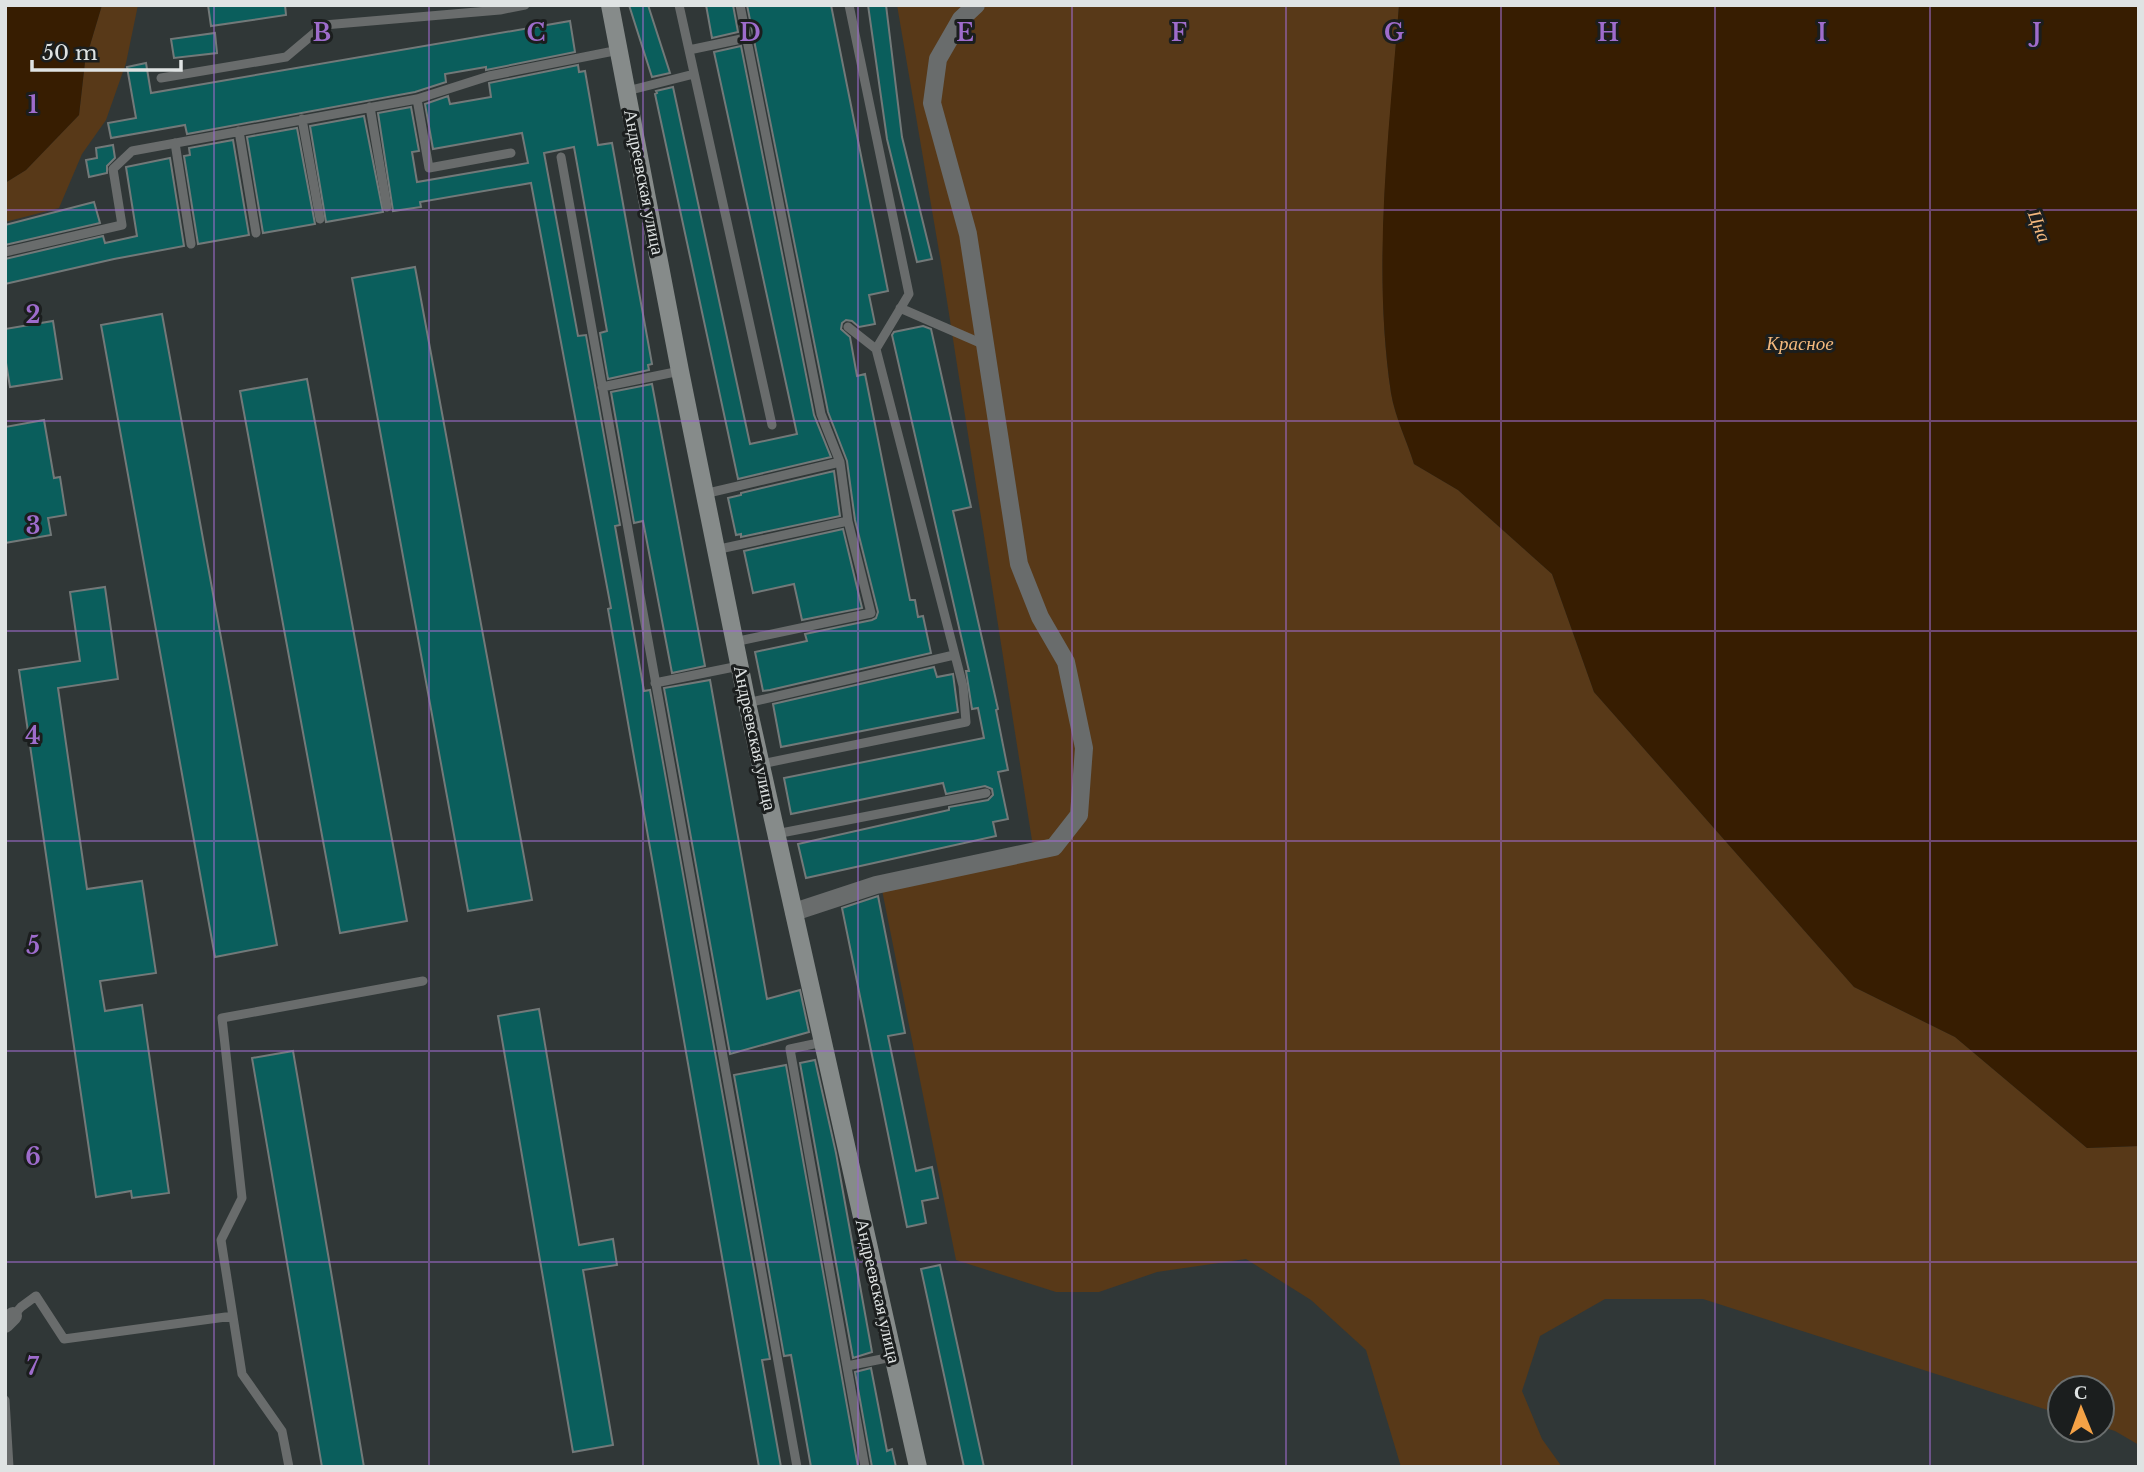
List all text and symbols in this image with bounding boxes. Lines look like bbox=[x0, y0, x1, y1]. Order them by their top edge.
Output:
text: B bbox=[313, 19, 331, 47]
text: C bbox=[527, 19, 545, 47]
text: D bbox=[739, 19, 761, 47]
text: E bbox=[956, 19, 974, 47]
text: F bbox=[1171, 19, 1187, 47]
text: G bbox=[1384, 19, 1404, 47]
text: H bbox=[1597, 19, 1619, 47]
text: I bbox=[1817, 19, 1827, 47]
text: J bbox=[2028, 19, 2042, 47]
scale bar bbox=[32, 28, 180, 72]
text: 50 m bbox=[42, 40, 98, 66]
text: 1 bbox=[28, 91, 38, 119]
street label: Андреевская улица bbox=[619, 107, 669, 257]
water label: Цна bbox=[2023, 206, 2056, 246]
text: 2 bbox=[26, 301, 40, 329]
water label: Красное bbox=[1765, 332, 1834, 355]
text: 3 bbox=[26, 512, 40, 540]
street label: Андреевская улица bbox=[729, 664, 781, 812]
text: 4 bbox=[25, 722, 41, 750]
text: 5 bbox=[26, 932, 40, 960]
text: 6 bbox=[25, 1143, 41, 1171]
street label: Андреевская улица bbox=[851, 1217, 905, 1365]
text: 7 bbox=[27, 1353, 40, 1381]
north arrow bbox=[2046, 1374, 2116, 1444]
text: С bbox=[2074, 1381, 2088, 1404]

